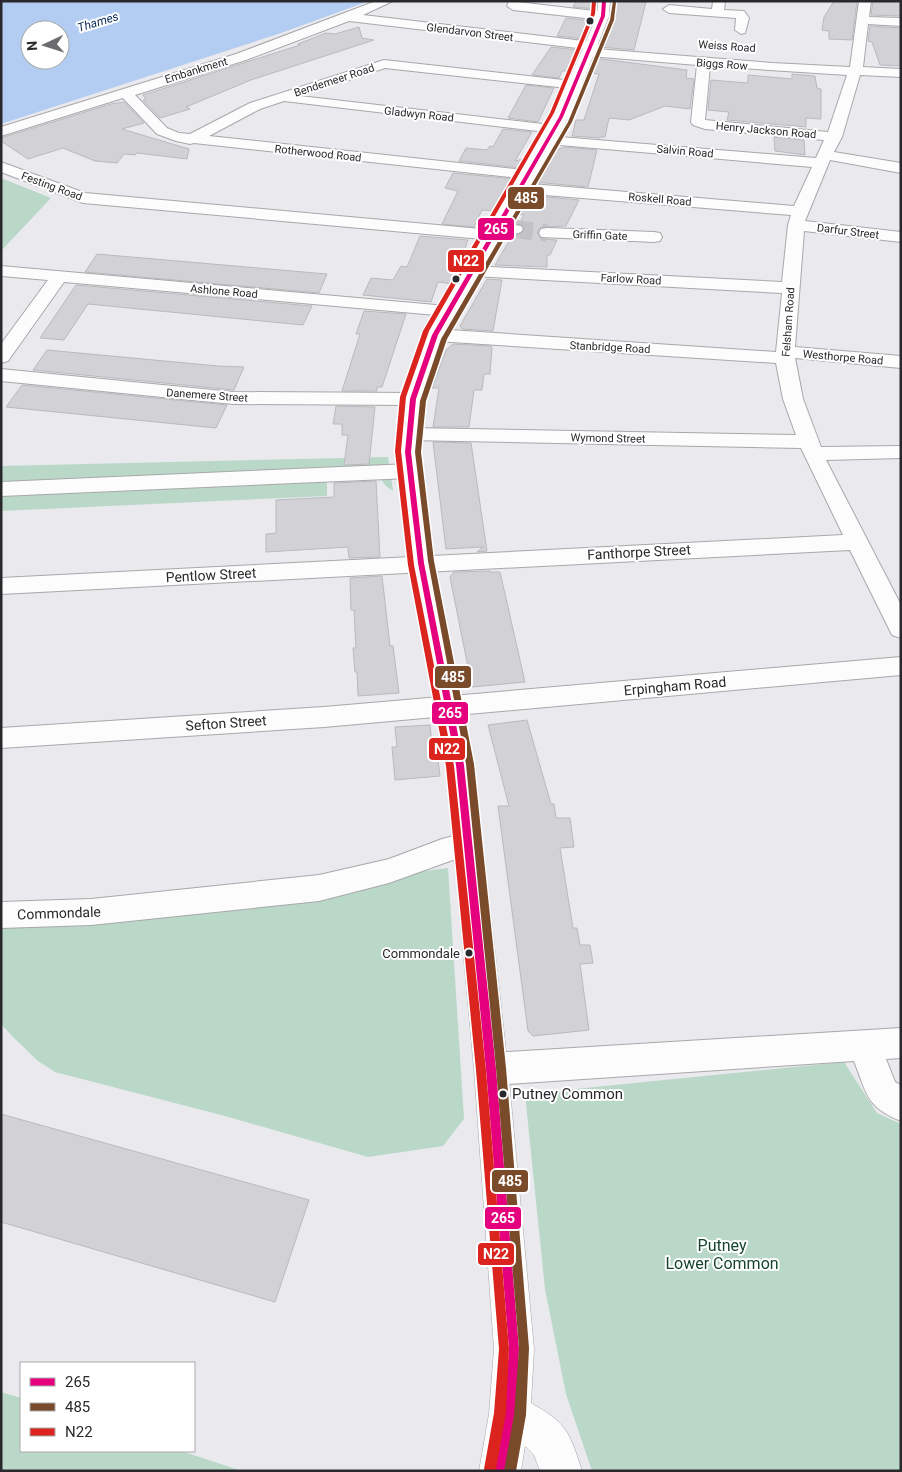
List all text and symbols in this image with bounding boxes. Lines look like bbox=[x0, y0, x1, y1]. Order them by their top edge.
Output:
water label: Thames bbox=[76, 9, 120, 35]
unlabelled marker bbox=[585, 16, 595, 26]
north arrow bbox=[20, 20, 70, 70]
street label: Glendarvon Street bbox=[426, 21, 515, 44]
street label: Weiss Road bbox=[698, 38, 756, 55]
text: N bbox=[24, 40, 40, 51]
street label: Embankment bbox=[163, 55, 229, 86]
street label: Biggs Row bbox=[696, 56, 749, 73]
street label: Bendemeer Road bbox=[292, 61, 376, 100]
street label: Gladwyn Road bbox=[384, 104, 454, 125]
street label: Henry Jackson Road bbox=[715, 120, 817, 141]
street label: Rotherwood Road bbox=[274, 142, 362, 165]
street label: Salvin Road bbox=[656, 143, 714, 160]
street label: Festing Road bbox=[20, 169, 84, 204]
line badge: 485 bbox=[507, 186, 545, 210]
text: 485 bbox=[514, 190, 538, 206]
street label: Roskell Road bbox=[628, 190, 692, 209]
line badge: 265 bbox=[477, 217, 515, 241]
text: 265 bbox=[484, 221, 508, 237]
street label: Darfur Street bbox=[816, 221, 880, 242]
street label: Griffin Gate bbox=[572, 228, 628, 243]
line badge: N22 bbox=[447, 249, 485, 273]
text: N22 bbox=[453, 253, 479, 269]
street label: Farlow Road bbox=[600, 271, 662, 288]
unlabelled marker bbox=[451, 274, 461, 284]
street label: Ashlone Road bbox=[190, 282, 258, 301]
street label: Felsham Road bbox=[780, 287, 797, 357]
street label: Stanbridge Road bbox=[569, 339, 651, 356]
street label: Westhorpe Road bbox=[802, 348, 884, 367]
street label: Danemere Street bbox=[166, 386, 249, 405]
street label: Wymond Street bbox=[570, 431, 646, 446]
street label: Fanthorpe Street bbox=[587, 541, 692, 563]
street label: Pentlow Street bbox=[165, 565, 257, 585]
line badge: 485 bbox=[434, 665, 472, 689]
text: 485 bbox=[441, 669, 465, 685]
street label: Erpingham Road bbox=[623, 674, 727, 698]
line badge: 265 bbox=[431, 701, 469, 725]
text: 265 bbox=[438, 705, 462, 721]
street label: Sefton Street bbox=[185, 712, 267, 734]
line badge: N22 bbox=[428, 737, 466, 761]
text: N22 bbox=[434, 741, 460, 757]
street label: Commondale bbox=[17, 904, 101, 922]
place label: Commondale bbox=[382, 946, 460, 961]
marker: Commondale bbox=[464, 948, 474, 958]
place label: Putney Common bbox=[512, 1085, 623, 1103]
marker: Putney Common bbox=[498, 1089, 508, 1099]
line badge: 485 bbox=[491, 1169, 529, 1193]
text: 485 bbox=[498, 1173, 522, 1189]
line badge: 265 bbox=[484, 1206, 522, 1230]
text: 265 bbox=[491, 1210, 515, 1226]
park label: Putney Lower Common bbox=[665, 1236, 779, 1273]
line badge: N22 bbox=[477, 1242, 515, 1266]
text: N22 bbox=[483, 1246, 509, 1262]
legend bbox=[20, 1362, 195, 1452]
text: 265 bbox=[65, 1373, 90, 1391]
text: 485 bbox=[65, 1398, 90, 1416]
text: N22 bbox=[65, 1423, 93, 1441]

